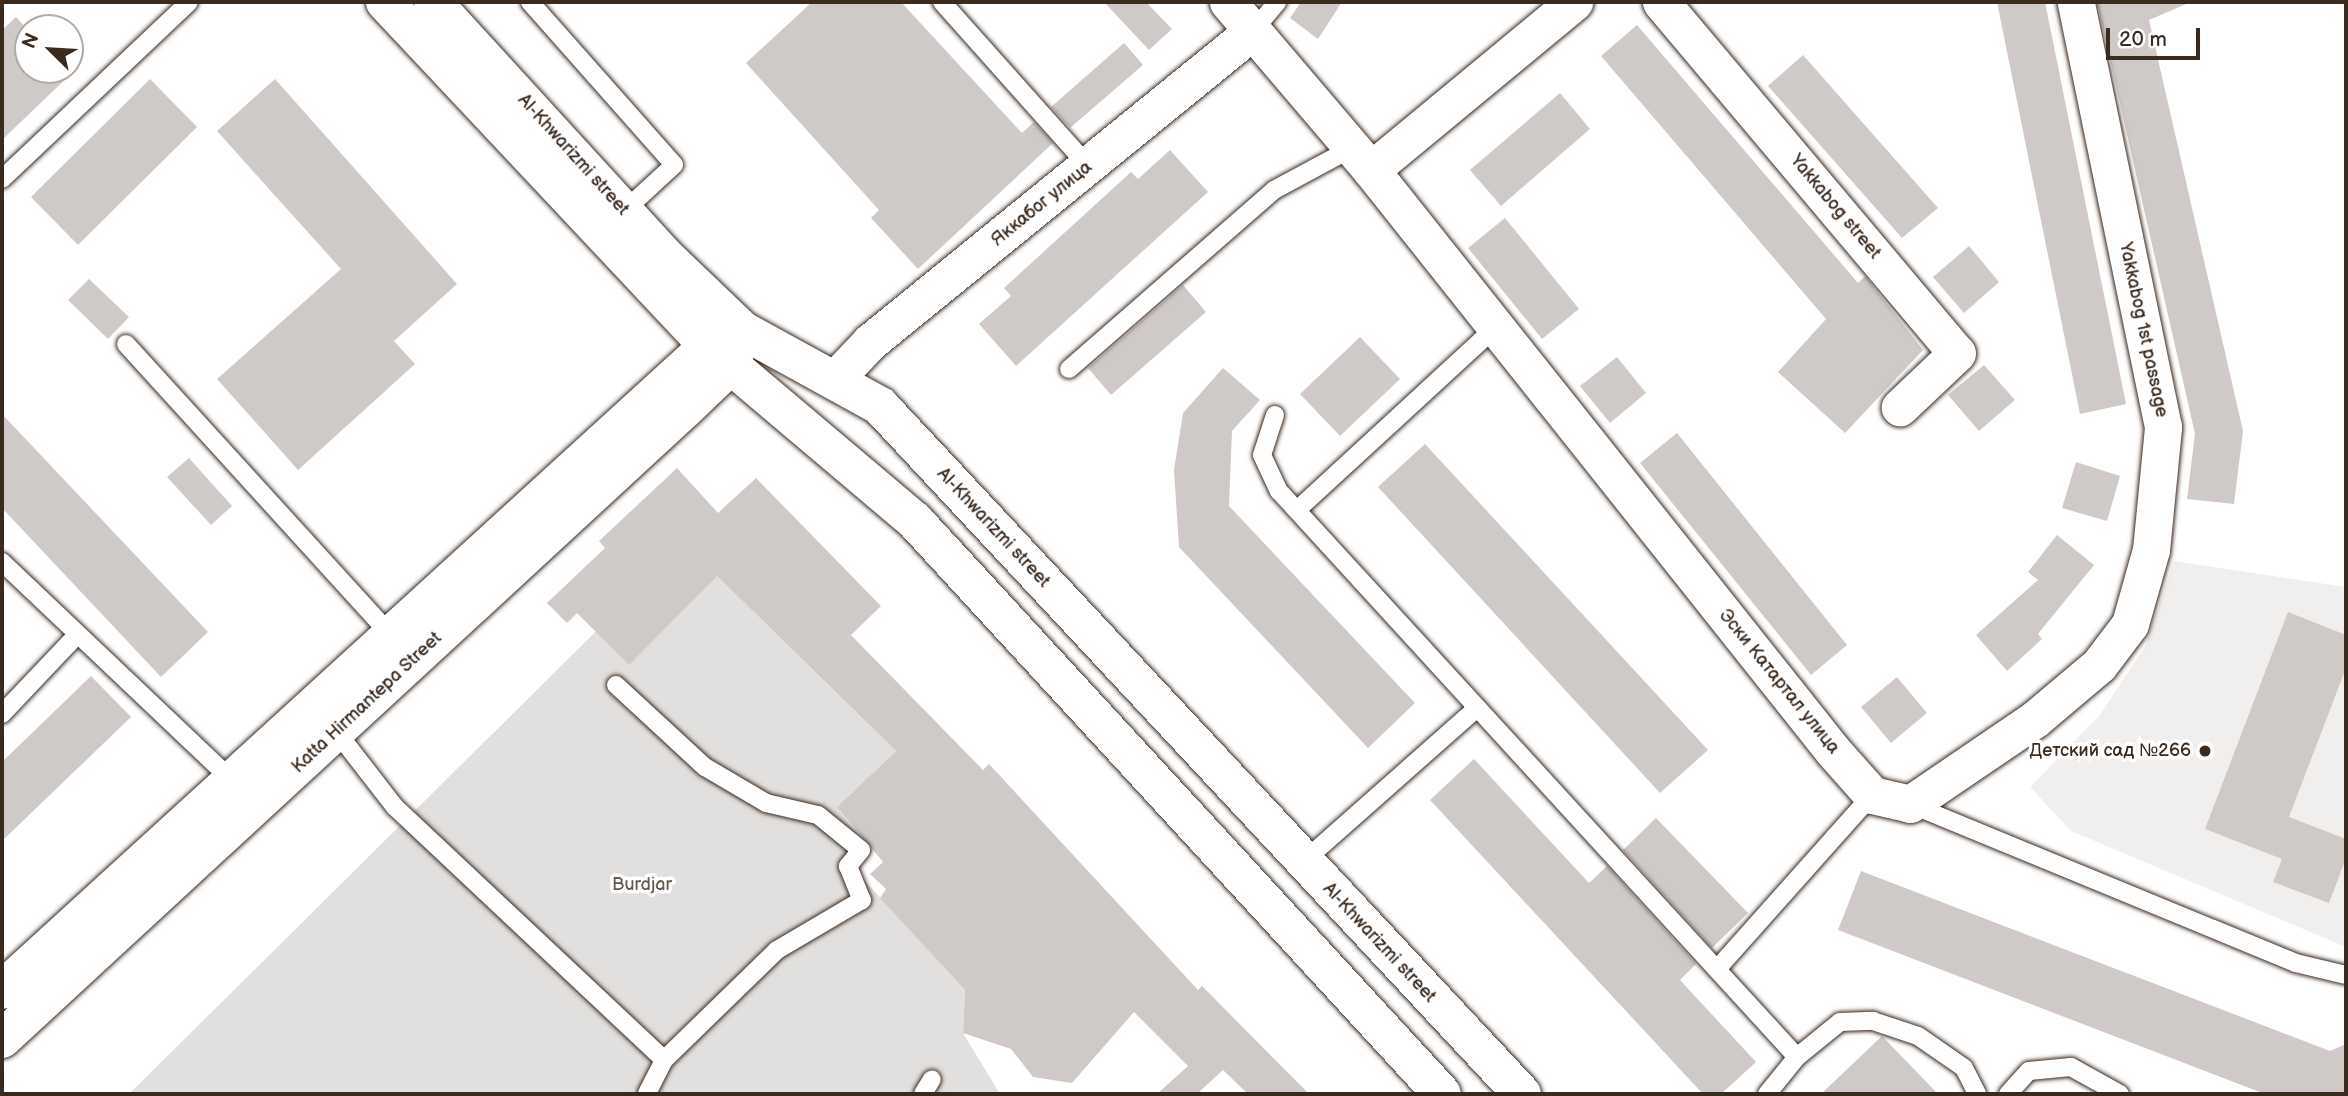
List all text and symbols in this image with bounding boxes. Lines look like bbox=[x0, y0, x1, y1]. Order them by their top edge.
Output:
north arrow bbox=[14, 14, 84, 84]
scale bar bbox=[2110, 14, 2204, 58]
text: 20 m bbox=[2119, 27, 2167, 52]
text: N bbox=[18, 30, 45, 52]
street label: Al-Khwarizmi street bbox=[513, 90, 633, 220]
street label: Yakkabog street bbox=[1785, 150, 1885, 264]
street label: Яккабог улица bbox=[987, 157, 1097, 251]
street label: Yakkabog 1st passage bbox=[2114, 241, 2172, 419]
street label: Al-Khwarizmi street bbox=[932, 464, 1054, 592]
street label: Эски Катартал улица bbox=[1714, 605, 1844, 759]
street label: Katta Hirmаntepa Street bbox=[287, 628, 447, 778]
place label: Детский сад №266 bbox=[2029, 740, 2191, 762]
marker: Детский сад №266 bbox=[2197, 743, 2213, 759]
park label: Burdjar bbox=[612, 874, 672, 896]
street label: Al-Khwarizmi street bbox=[1318, 879, 1440, 1007]

